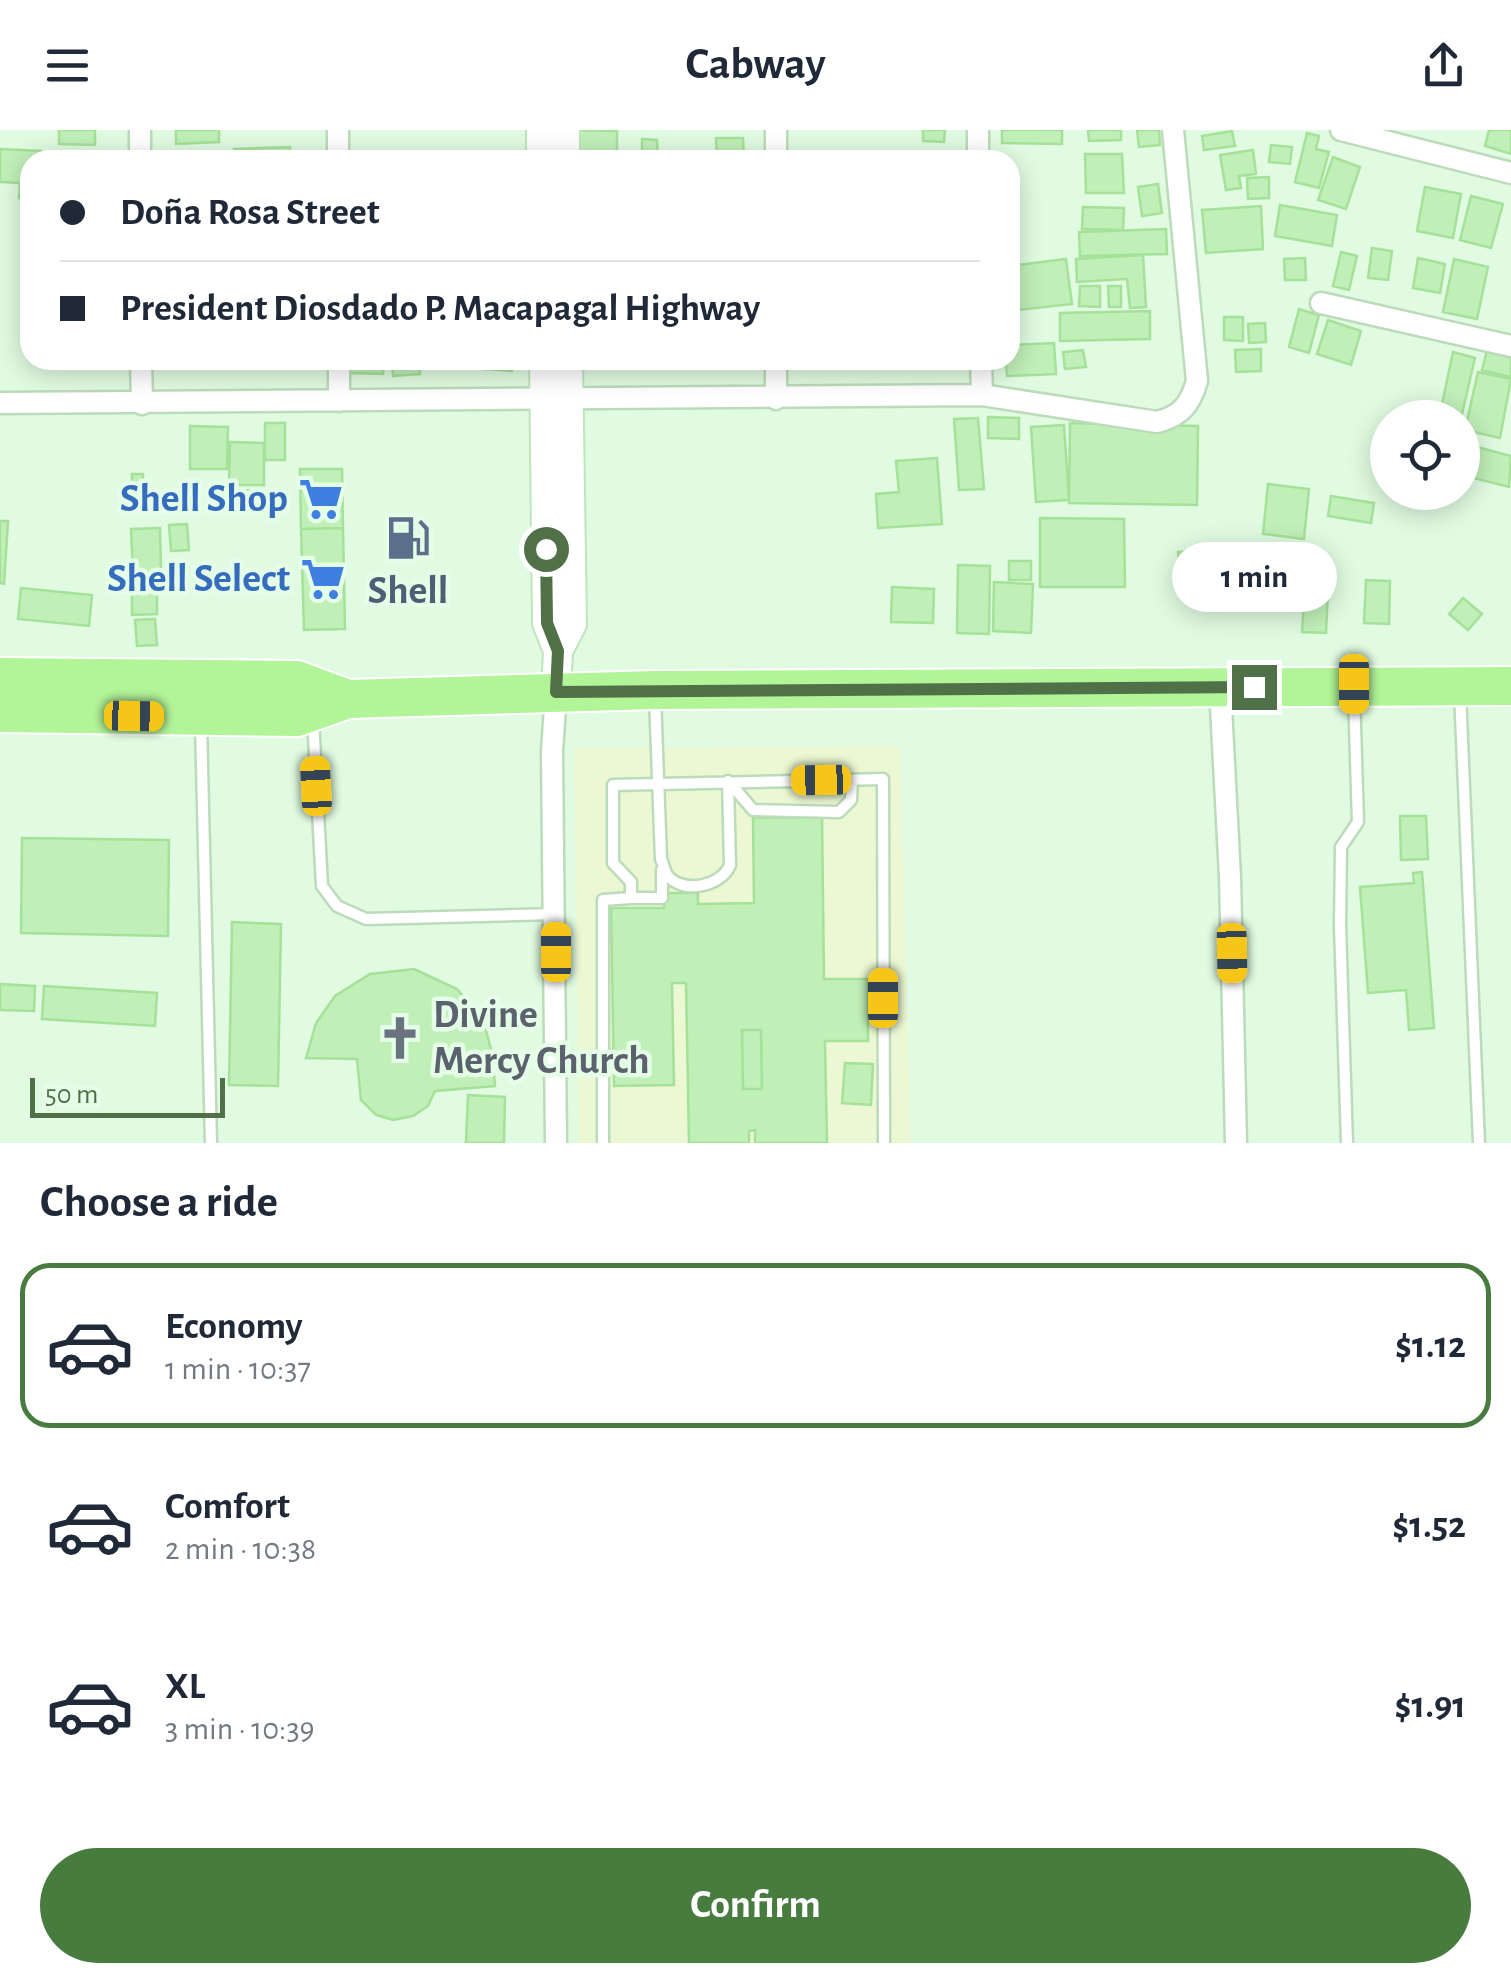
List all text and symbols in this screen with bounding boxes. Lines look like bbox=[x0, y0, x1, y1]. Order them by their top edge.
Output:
icon: menu bbox=[40, 38, 95, 93]
icon: share bbox=[1416, 38, 1471, 93]
text: Cabway bbox=[685, 42, 826, 87]
text: Doña Rosa Street bbox=[120, 194, 380, 232]
text: President Diosdado P. Macapagal Highway bbox=[120, 290, 760, 328]
map controls bbox=[1370, 400, 1480, 510]
button: locate bbox=[1370, 400, 1480, 510]
supermarket icon: Shell Shop bbox=[297, 475, 345, 523]
place label: Shell Shop bbox=[120, 479, 288, 519]
fuel station icon: Shell bbox=[384, 514, 432, 562]
route start bbox=[524, 527, 569, 572]
callout: 1 min bbox=[1172, 542, 1336, 612]
supermarket icon: Shell Select bbox=[299, 555, 347, 603]
place label: Shell Select bbox=[107, 559, 290, 599]
text: 1 min bbox=[1221, 561, 1288, 593]
place label: Shell bbox=[368, 571, 448, 611]
car bbox=[1339, 654, 1369, 714]
route end bbox=[1232, 665, 1277, 710]
car bbox=[104, 700, 164, 732]
car bbox=[299, 755, 333, 817]
car bbox=[791, 764, 851, 796]
car bbox=[541, 922, 571, 982]
car bbox=[1216, 923, 1248, 983]
car bbox=[868, 968, 898, 1028]
place label: Divine Mercy Church bbox=[433, 995, 650, 1081]
church icon: Divine Mercy Church bbox=[376, 1014, 424, 1062]
scale bar bbox=[30, 1073, 225, 1118]
text: 50 m bbox=[45, 1081, 99, 1109]
text: Choose a ride bbox=[40, 1180, 278, 1225]
icon: car bbox=[45, 1301, 135, 1391]
text: Economy bbox=[165, 1308, 303, 1346]
text: $1.12 bbox=[1395, 1327, 1466, 1365]
text: 1 min · 10:37 bbox=[165, 1353, 311, 1385]
icon: car bbox=[45, 1481, 135, 1571]
text: Comfort bbox=[165, 1488, 290, 1526]
text: $1.52 bbox=[1392, 1507, 1466, 1545]
text: 2 min · 10:38 bbox=[165, 1533, 316, 1565]
icon: car bbox=[45, 1661, 135, 1751]
text: XL bbox=[165, 1668, 205, 1706]
text: $1.91 bbox=[1394, 1687, 1466, 1725]
text: 3 min · 10:39 bbox=[165, 1713, 315, 1745]
button: Confirm bbox=[40, 1848, 1471, 1963]

